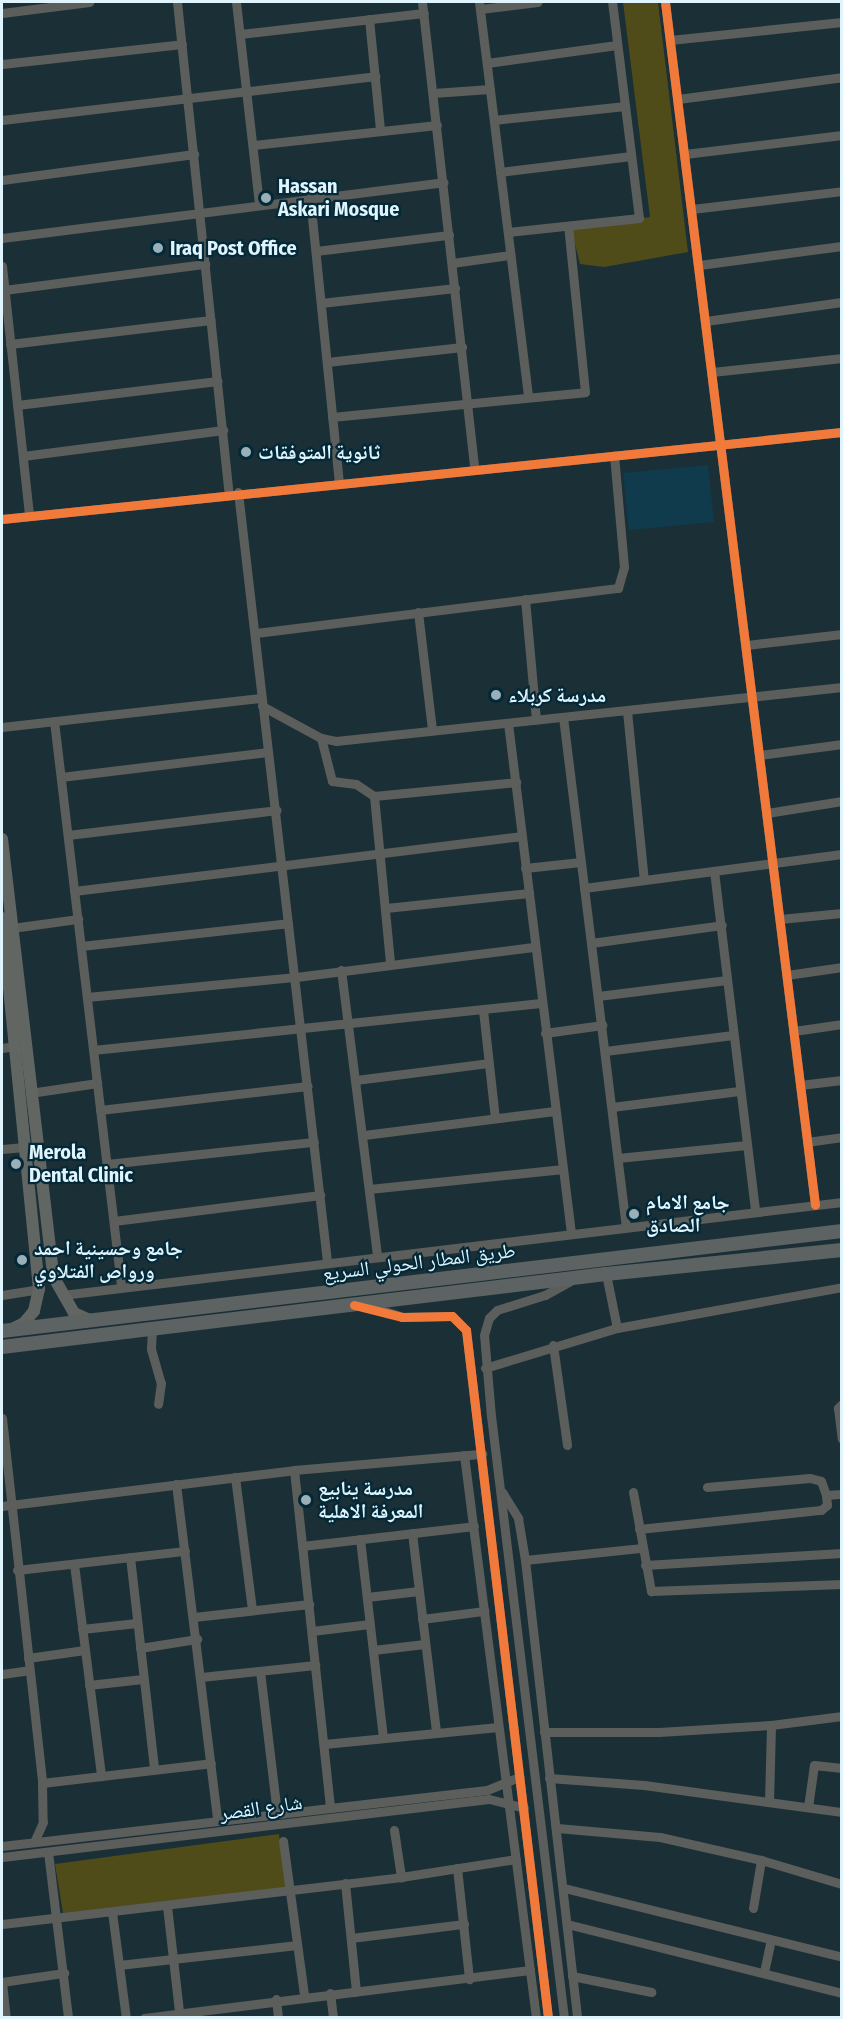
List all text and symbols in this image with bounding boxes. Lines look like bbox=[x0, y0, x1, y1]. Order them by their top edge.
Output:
place label: Hassan Askari Mosque bbox=[278, 174, 399, 221]
marker: Hassan Askari Mosque bbox=[259, 191, 273, 205]
place label: Iraq Post Office bbox=[170, 236, 297, 260]
marker: Iraq Post Office bbox=[151, 241, 165, 255]
place label: ثانوية المتوفقات bbox=[258, 440, 380, 464]
marker: ثانوية المتوفقات bbox=[239, 445, 253, 459]
place label: مدرسة كربلاء bbox=[508, 683, 606, 707]
marker: مدرسة كربلاء bbox=[489, 688, 503, 702]
place label: Merola Dental Clinic bbox=[29, 1140, 133, 1187]
marker: Merola Dental Clinic bbox=[7, 1155, 25, 1173]
place label: جامع الامام الصادق bbox=[646, 1190, 730, 1237]
marker: جامع الامام الصادق bbox=[627, 1207, 641, 1221]
place label: جامع وحسينية احمد ورواص الفتلاوي bbox=[34, 1236, 183, 1283]
street label: طريق المطار الحولي السريع bbox=[321, 1238, 517, 1286]
marker: جامع وحسينية احمد ورواص الفتلاوي bbox=[15, 1253, 29, 1267]
place label: مدرسة ينابيع المعرفة الاهلية bbox=[318, 1476, 423, 1523]
marker: مدرسة ينابيع المعرفة الاهلية bbox=[299, 1493, 313, 1507]
street label: شارع القصر bbox=[218, 1790, 304, 1826]

